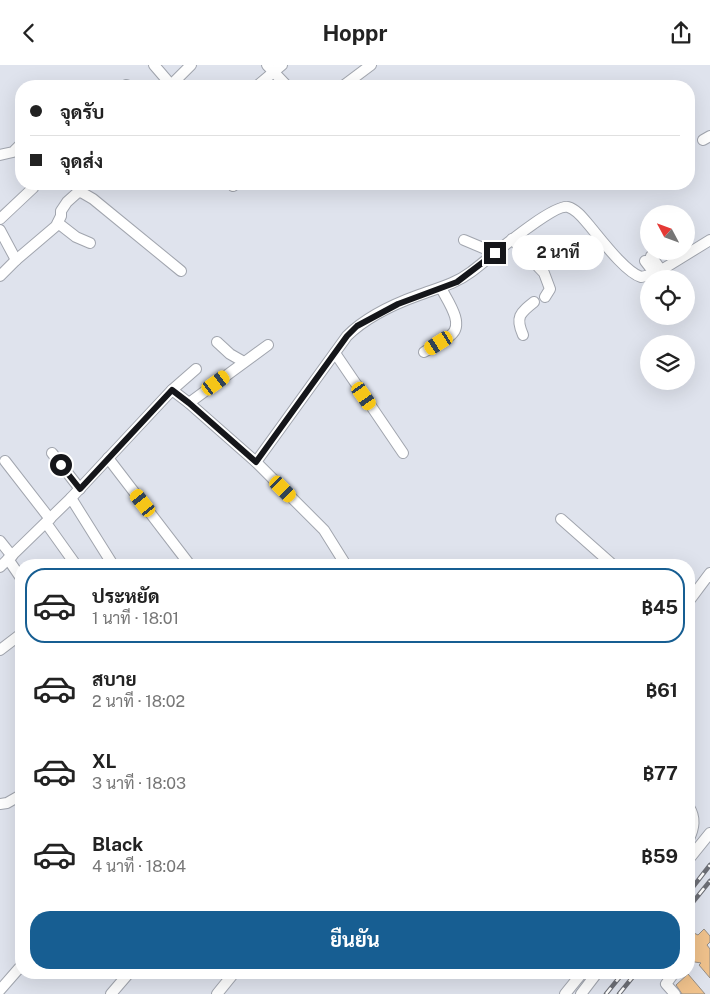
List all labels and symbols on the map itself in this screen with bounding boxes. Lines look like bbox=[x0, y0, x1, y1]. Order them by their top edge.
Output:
north arrow bbox=[640, 205, 695, 260]
callout: 2 นาที bbox=[512, 235, 605, 271]
route end bbox=[484, 242, 506, 264]
car bbox=[422, 329, 455, 357]
car bbox=[199, 368, 232, 398]
car bbox=[349, 379, 378, 413]
route start bbox=[50, 454, 72, 476]
car bbox=[267, 473, 298, 505]
car bbox=[127, 487, 158, 519]

